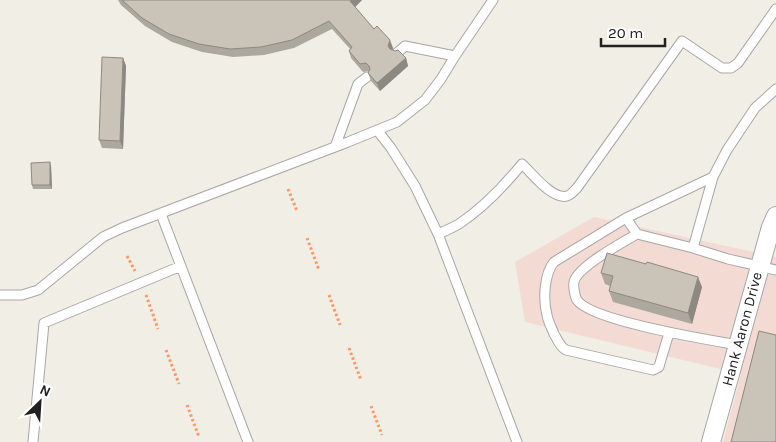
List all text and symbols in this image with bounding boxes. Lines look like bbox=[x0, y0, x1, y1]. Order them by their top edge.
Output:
scale bar bbox=[601, 15, 665, 47]
text: 20 m bbox=[608, 24, 643, 42]
street label: Hank Aaron Drive bbox=[718, 270, 766, 388]
north arrow bbox=[15, 377, 65, 427]
text: N bbox=[37, 381, 53, 400]

